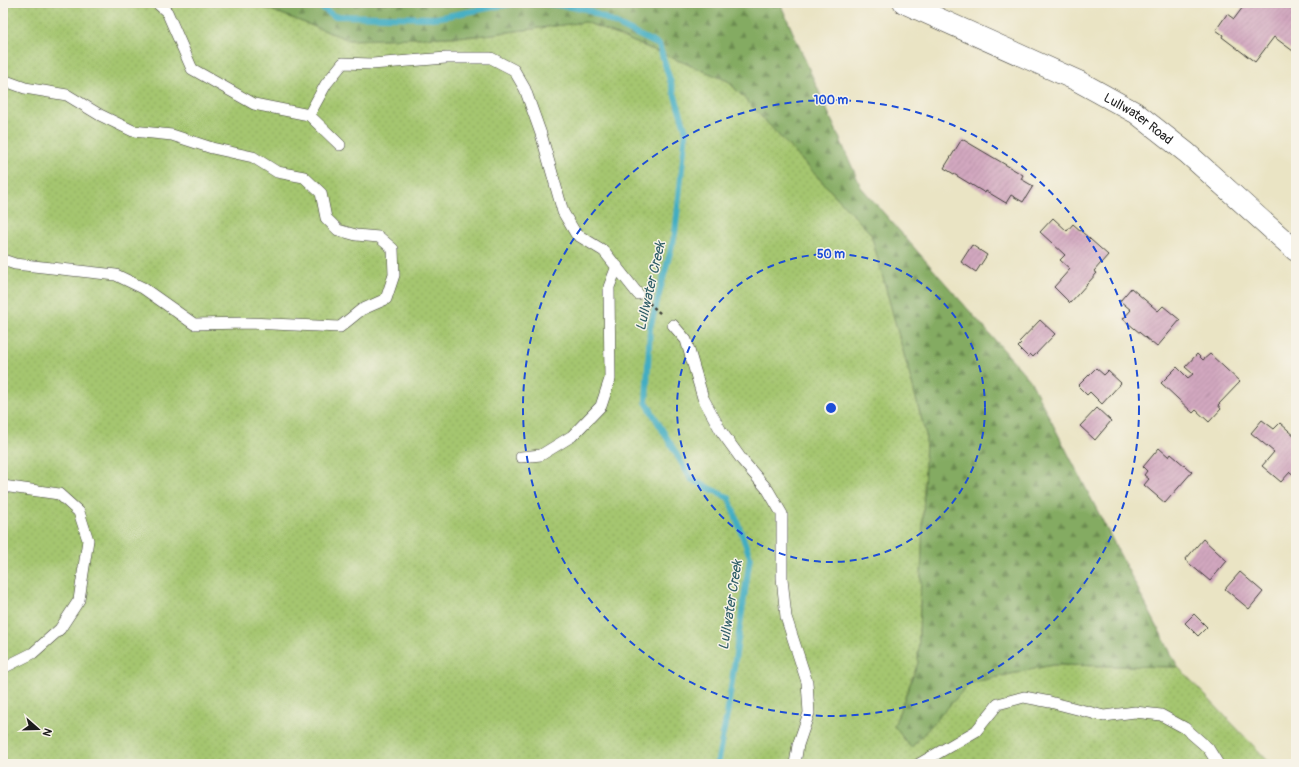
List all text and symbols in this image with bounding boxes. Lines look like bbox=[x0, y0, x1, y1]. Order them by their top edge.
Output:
street label: Lullwater Road bbox=[1101, 90, 1176, 148]
text: 100 m bbox=[814, 93, 849, 108]
water label: Lullwater Creek bbox=[632, 239, 669, 332]
text: 50 m bbox=[817, 247, 845, 262]
centre of rings bbox=[824, 401, 838, 415]
water label: Lullwater Creek bbox=[715, 558, 746, 651]
north arrow bbox=[18, 709, 58, 749]
text: N bbox=[39, 727, 54, 738]

